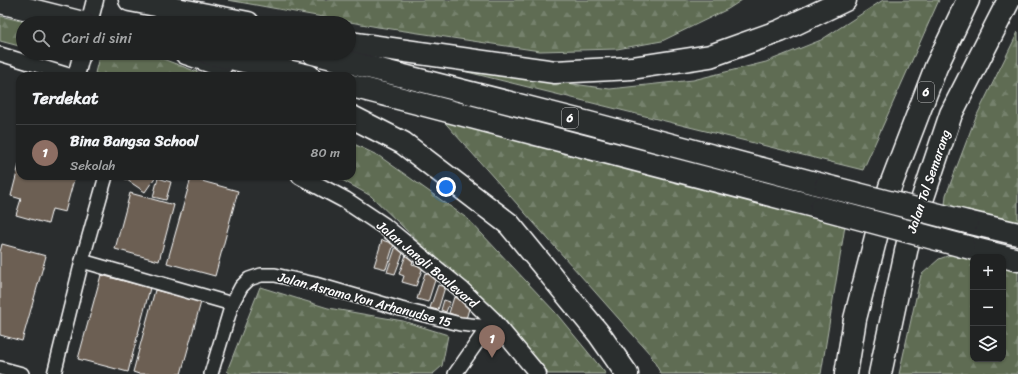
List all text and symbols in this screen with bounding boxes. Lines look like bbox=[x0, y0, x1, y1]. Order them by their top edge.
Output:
search box bbox=[16, 16, 356, 60]
text: Cari di sini bbox=[62, 25, 132, 51]
icon: search bbox=[30, 27, 52, 49]
road number: 6 bbox=[918, 82, 934, 102]
text: Terdekat bbox=[32, 83, 98, 113]
road number: 6 bbox=[562, 108, 578, 128]
street label: Jalan Tol Semarang bbox=[900, 126, 957, 237]
text: Bina Bangsa School bbox=[70, 128, 198, 154]
text: 1 bbox=[42, 141, 48, 164]
text: 80 m bbox=[311, 141, 340, 164]
text: Sekolah bbox=[70, 154, 115, 177]
your location bbox=[436, 177, 456, 197]
street label: Jalan Jangli Boulevard bbox=[371, 214, 485, 315]
map controls bbox=[970, 254, 1006, 362]
button: + bbox=[970, 254, 1006, 290]
street label: Jalan Asrama Yon Arhanudse 15 bbox=[274, 265, 454, 334]
button: − bbox=[970, 290, 1006, 326]
pin: 1 bbox=[479, 325, 505, 358]
button: layers bbox=[970, 326, 1006, 362]

